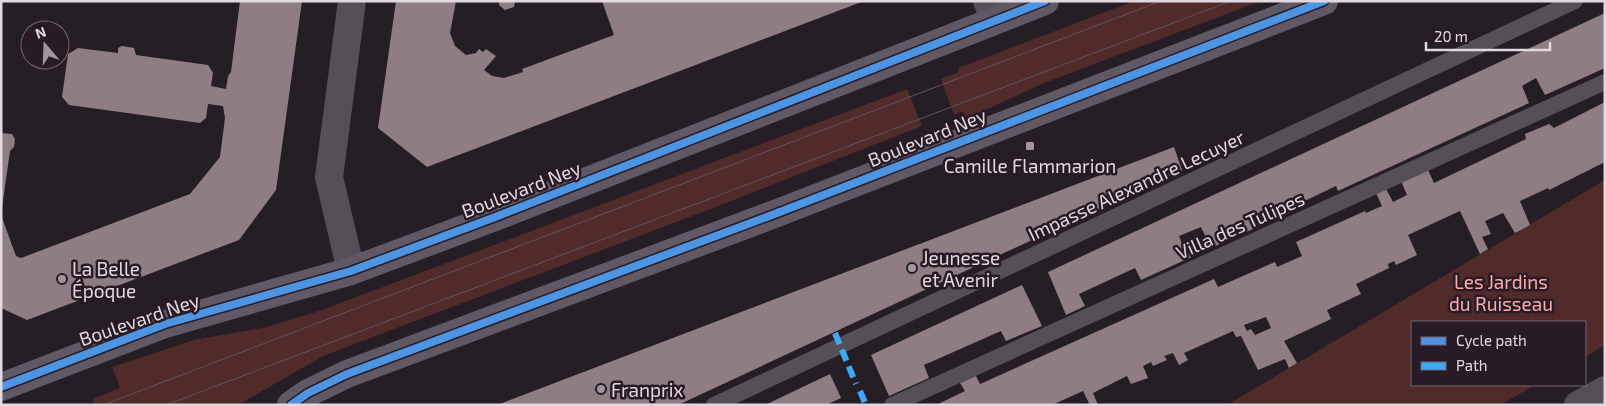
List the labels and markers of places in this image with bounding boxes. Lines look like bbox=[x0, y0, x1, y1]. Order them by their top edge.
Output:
marker: Camille Flammarion bbox=[1024, 140, 1036, 152]
place label: Camille Flammarion bbox=[944, 154, 1116, 177]
place label: Jeunesse et Avenir bbox=[922, 246, 1000, 291]
place label: La Belle Époque bbox=[72, 257, 140, 302]
marker: Jeunesse et Avenir bbox=[906, 262, 918, 274]
marker: La Belle Époque bbox=[56, 273, 68, 285]
place label: Franprix bbox=[611, 378, 683, 401]
marker: Franprix bbox=[595, 383, 607, 395]

